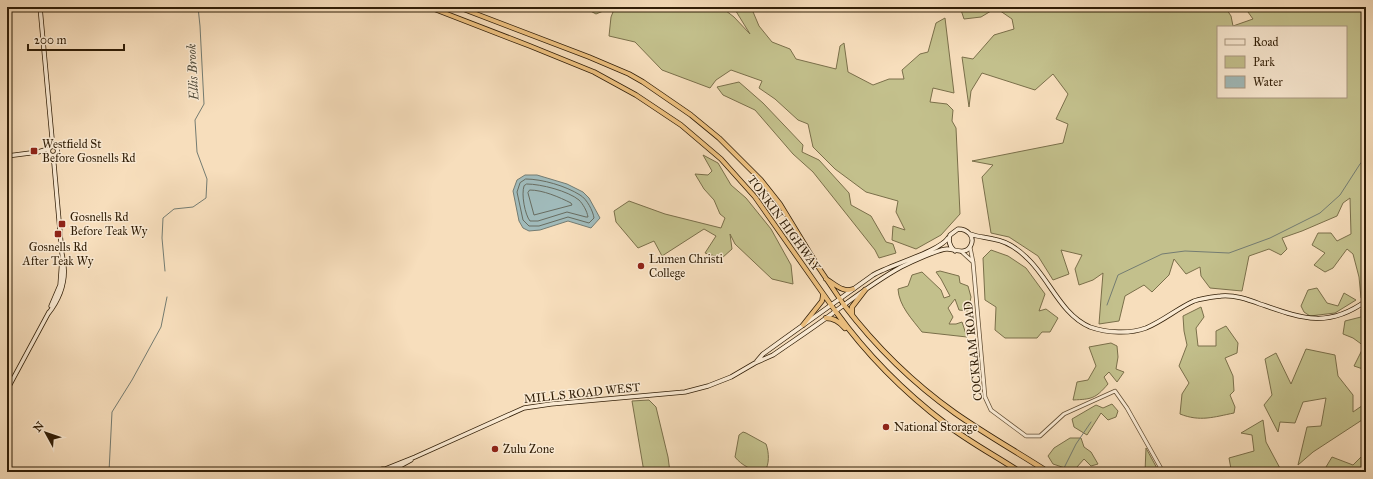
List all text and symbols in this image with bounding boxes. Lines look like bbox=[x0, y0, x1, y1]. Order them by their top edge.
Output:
scale bar bbox=[28, 26, 124, 52]
legend bbox=[1217, 26, 1347, 98]
text: 200 m bbox=[34, 33, 67, 47]
text: Road bbox=[1253, 35, 1279, 49]
water label: Ellis Brook bbox=[184, 43, 203, 102]
text: Park bbox=[1253, 55, 1275, 69]
text: Water bbox=[1253, 75, 1283, 89]
place label: Westfield St Before Gosnells Rd bbox=[42, 137, 136, 165]
marker: Westfield St Before Gosnells Rd bbox=[29, 146, 39, 156]
street label: TONKIN HIGHWAY bbox=[745, 173, 824, 274]
place label: Gosnells Rd Before Teak Wy bbox=[70, 210, 148, 238]
marker: Gosnells Rd Before Teak Wy bbox=[57, 219, 67, 229]
marker: Gosnells Rd After Teak Wy bbox=[53, 229, 63, 239]
place label: Gosnells Rd After Teak Wy bbox=[22, 240, 94, 268]
place label: Lumen Christi College bbox=[649, 252, 724, 281]
marker: Lumen Christi College bbox=[636, 261, 646, 271]
street label: COCKRAM ROAD bbox=[961, 300, 985, 402]
street label: MILLS ROAD WEST bbox=[523, 380, 641, 406]
north arrow bbox=[26, 413, 66, 453]
text: N bbox=[31, 419, 47, 435]
place label: National Storage bbox=[894, 420, 977, 435]
marker: National Storage bbox=[881, 422, 891, 432]
place label: Zulu Zone bbox=[503, 442, 554, 456]
marker: Zulu Zone bbox=[490, 444, 500, 454]

